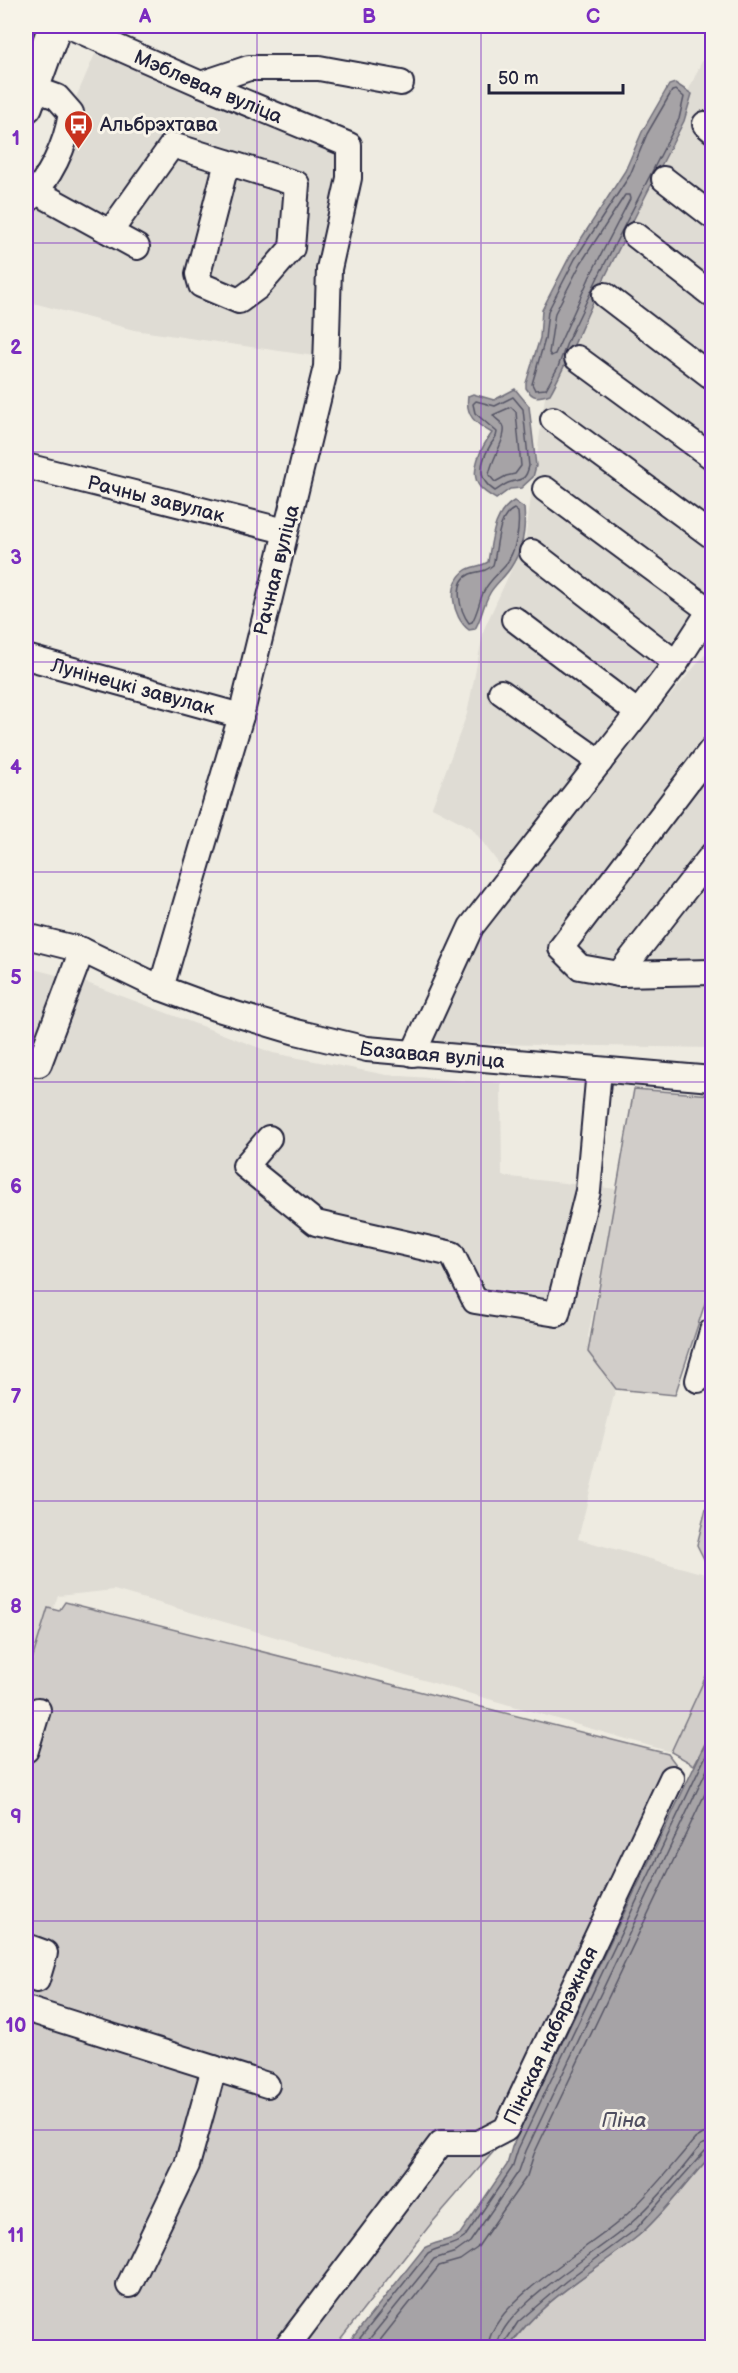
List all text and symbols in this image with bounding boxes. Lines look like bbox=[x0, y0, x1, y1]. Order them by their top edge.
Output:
text: A bbox=[138, 5, 152, 29]
text: B bbox=[362, 5, 376, 29]
text: C bbox=[586, 5, 600, 29]
street label: Мэблевая вуліца bbox=[130, 45, 286, 129]
scale bar bbox=[489, 57, 622, 95]
text: 50 m bbox=[498, 68, 539, 89]
bus stop icon: Альбрэхтава bbox=[63, 108, 95, 150]
place label: Альбрэхтава bbox=[99, 113, 218, 137]
text: 1 bbox=[12, 127, 20, 151]
text: 2 bbox=[10, 336, 22, 360]
street label: Рачны завулак bbox=[84, 471, 227, 528]
street label: Рачная вуліца bbox=[249, 502, 305, 638]
text: 3 bbox=[10, 546, 22, 570]
street label: Лунінецкі завулак bbox=[47, 653, 218, 721]
text: 4 bbox=[10, 756, 22, 780]
text: 5 bbox=[10, 966, 22, 990]
street label: Базавая вуліца bbox=[357, 1037, 506, 1074]
text: 6 bbox=[10, 1175, 22, 1199]
text: 7 bbox=[10, 1385, 22, 1409]
text: 8 bbox=[10, 1595, 22, 1619]
text: 9 bbox=[10, 1805, 22, 1829]
street label: Пінская набярэжная bbox=[499, 1943, 604, 2129]
text: 10 bbox=[6, 2014, 26, 2038]
water label: Піна bbox=[601, 2108, 647, 2133]
text: 11 bbox=[8, 2224, 24, 2248]

